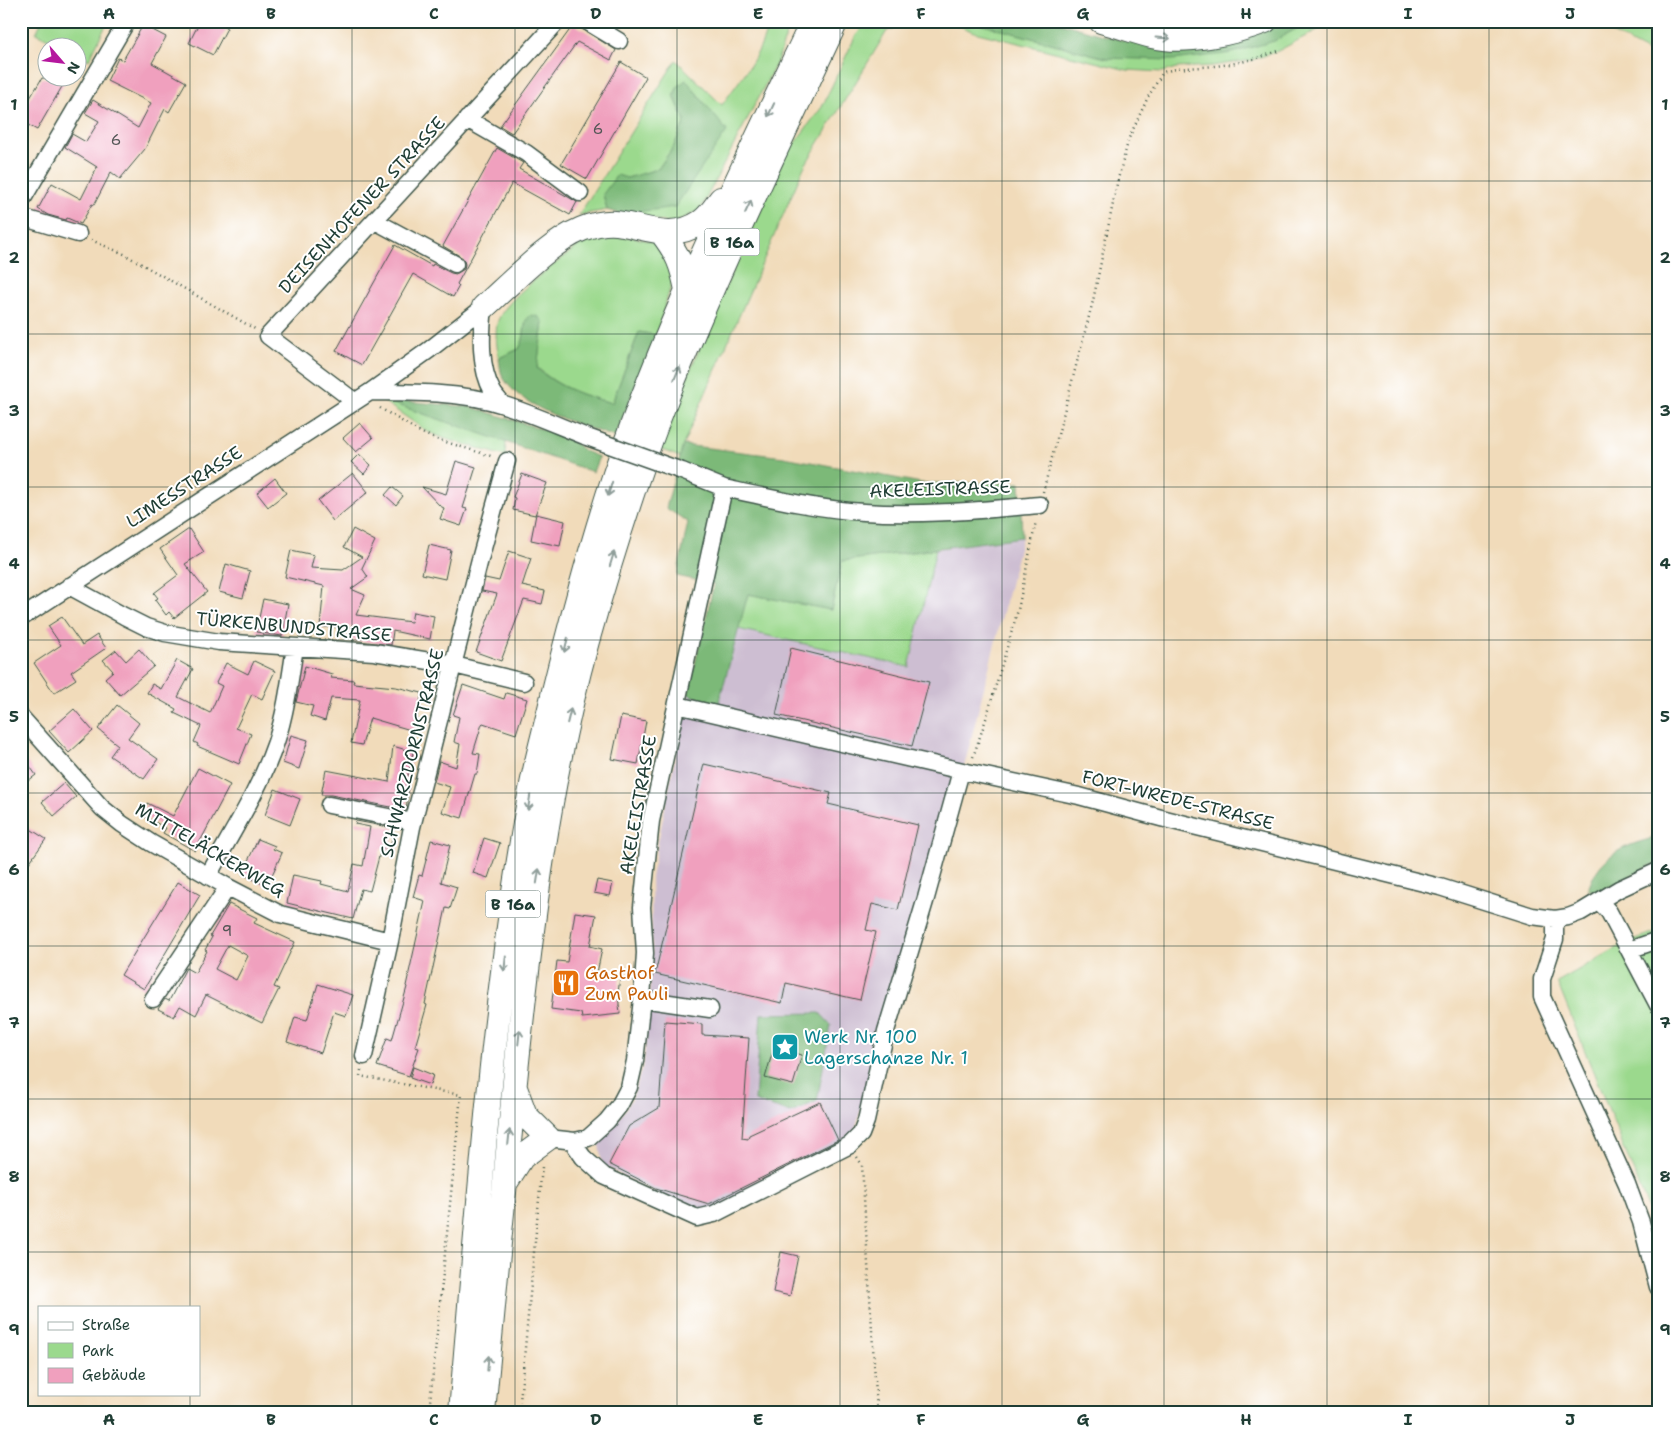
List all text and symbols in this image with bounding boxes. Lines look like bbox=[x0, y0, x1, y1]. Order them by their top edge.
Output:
text: A bbox=[103, 3, 115, 24]
text: B bbox=[266, 3, 276, 24]
text: C bbox=[429, 3, 439, 24]
text: D bbox=[590, 3, 602, 24]
text: E bbox=[753, 3, 763, 24]
text: F bbox=[916, 3, 926, 24]
text: G bbox=[1077, 3, 1090, 24]
text: H bbox=[1240, 3, 1252, 24]
text: I bbox=[1404, 3, 1413, 24]
text: J bbox=[1565, 3, 1575, 24]
one-way arrow bbox=[1155, 33, 1171, 42]
north arrow bbox=[38, 38, 88, 88]
text: N bbox=[63, 59, 84, 77]
text: 1 bbox=[10, 94, 18, 115]
text: 1 bbox=[1661, 94, 1669, 115]
one-way arrow bbox=[765, 102, 775, 117]
street label: DEISENHOFENER STRASSE bbox=[273, 111, 451, 299]
house number: 6 bbox=[593, 119, 603, 139]
house number: 6 bbox=[111, 130, 121, 150]
one-way arrow bbox=[744, 200, 753, 215]
road number: B 16a bbox=[704, 228, 760, 256]
text: 2 bbox=[8, 247, 20, 268]
text: 2 bbox=[1659, 247, 1671, 268]
one-way arrow bbox=[673, 366, 683, 381]
text: 3 bbox=[8, 400, 20, 421]
text: 3 bbox=[1659, 400, 1671, 421]
street label: LIMESSTRASSE bbox=[121, 441, 247, 533]
street label: AKELEISTRASSE bbox=[869, 475, 1011, 503]
one-way arrow bbox=[605, 481, 615, 497]
one-way arrow bbox=[607, 552, 617, 568]
text: 4 bbox=[8, 553, 20, 574]
text: 4 bbox=[1659, 553, 1671, 574]
street label: TÜRKENBUNDSTRASSE bbox=[195, 606, 393, 648]
one-way arrow bbox=[561, 637, 570, 653]
street label: SCHWARZDORNSTRASSE bbox=[374, 646, 450, 860]
text: 5 bbox=[9, 706, 19, 727]
text: 5 bbox=[1660, 706, 1670, 727]
one-way arrow bbox=[564, 709, 574, 725]
street label: AKELEISTRASSE bbox=[614, 733, 662, 877]
street label: FORT-WREDE-STRASSE bbox=[1080, 765, 1276, 835]
one-way arrow bbox=[523, 795, 533, 811]
street label: MITTELÄCKERWEG bbox=[131, 797, 290, 903]
text: 6 bbox=[8, 859, 20, 880]
text: 6 bbox=[1659, 859, 1671, 880]
one-way arrow bbox=[534, 868, 544, 884]
road number: B 16a bbox=[486, 891, 540, 918]
house number: 9 bbox=[222, 921, 232, 941]
one-way arrow bbox=[500, 956, 510, 972]
place label: Gasthof Zum Pauli bbox=[585, 961, 669, 1006]
restaurant icon: Gasthof Zum Pauli bbox=[551, 968, 581, 998]
text: 7 bbox=[8, 1012, 20, 1033]
text: 7 bbox=[1659, 1012, 1671, 1033]
place label: Werk Nr. 100 Lagerschanze Nr. 1 bbox=[804, 1025, 968, 1070]
one-way arrow bbox=[514, 1029, 524, 1045]
place icon: Werk Nr. 100 Lagerschanze Nr. 1 bbox=[770, 1032, 800, 1062]
one-way arrow bbox=[504, 1130, 514, 1146]
text: 8 bbox=[8, 1166, 20, 1187]
text: 8 bbox=[1659, 1166, 1671, 1187]
legend bbox=[38, 1306, 200, 1396]
text: Straße bbox=[82, 1315, 130, 1335]
text: 9 bbox=[8, 1319, 20, 1340]
text: 9 bbox=[1659, 1319, 1671, 1340]
text: Park bbox=[82, 1341, 114, 1361]
one-way arrow bbox=[483, 1355, 493, 1371]
text: Gebäude bbox=[82, 1365, 146, 1385]
text: A bbox=[103, 1409, 115, 1430]
text: B bbox=[266, 1409, 276, 1430]
text: C bbox=[429, 1409, 439, 1430]
text: D bbox=[590, 1409, 602, 1430]
text: E bbox=[753, 1409, 763, 1430]
text: F bbox=[916, 1409, 926, 1430]
text: G bbox=[1077, 1409, 1090, 1430]
text: H bbox=[1240, 1409, 1252, 1430]
text: I bbox=[1404, 1409, 1413, 1430]
text: J bbox=[1565, 1409, 1575, 1430]

